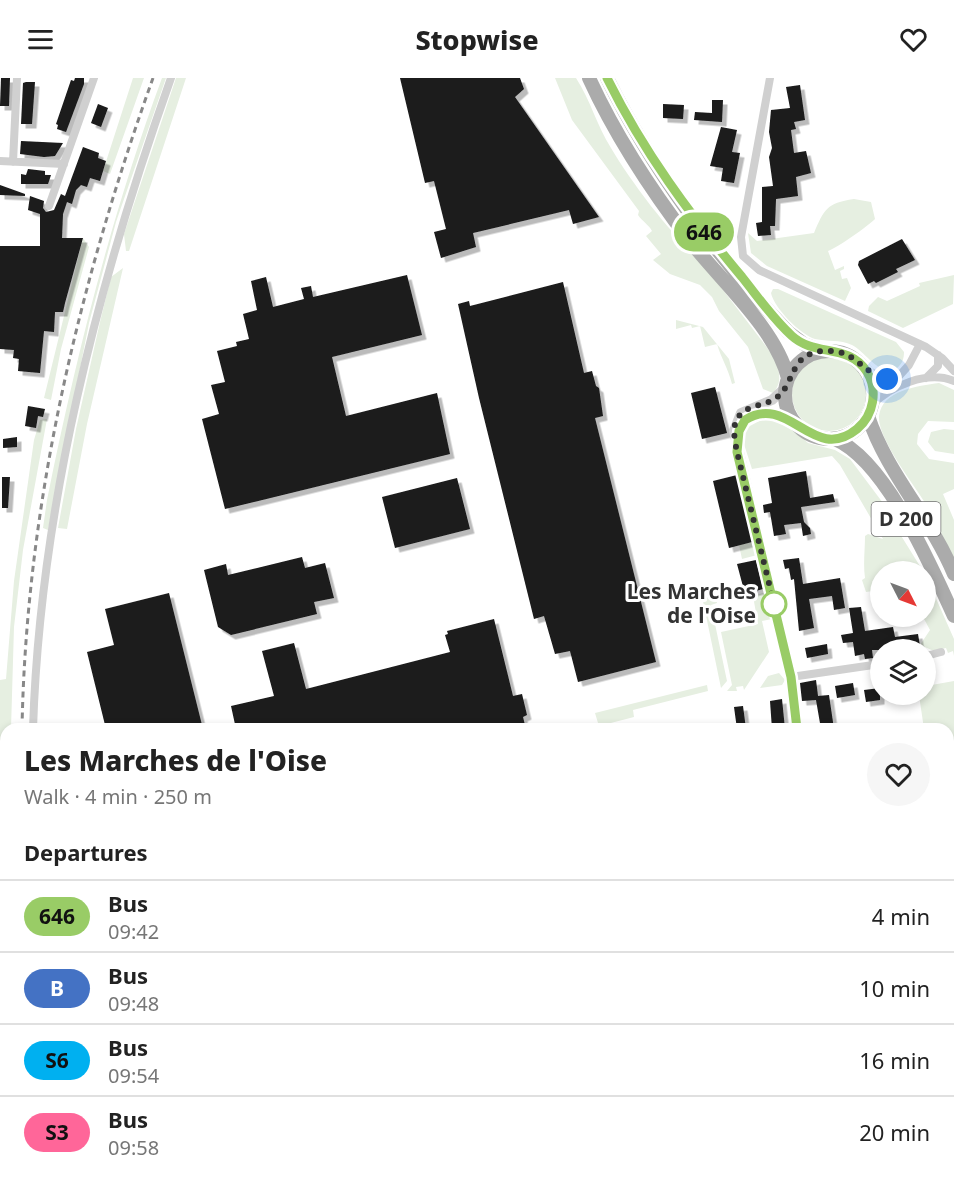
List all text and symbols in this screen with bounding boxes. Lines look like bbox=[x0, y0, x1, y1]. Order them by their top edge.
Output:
text: Stopwise bbox=[415, 21, 539, 58]
icon: menu bbox=[24, 23, 57, 56]
icon: heart bbox=[897, 23, 930, 56]
line badge: 646 bbox=[670, 212, 738, 252]
text: 646 bbox=[686, 218, 722, 246]
your location bbox=[872, 364, 902, 394]
road number: D 200 bbox=[872, 502, 940, 536]
north arrow bbox=[870, 561, 936, 627]
map controls bbox=[870, 561, 936, 705]
place label: Les Marches de l'Oise bbox=[627, 577, 756, 629]
marker: Les Marches de l'Oise bbox=[761, 591, 787, 617]
button: layers bbox=[870, 639, 936, 705]
text: Les Marches de l'Oise bbox=[24, 741, 327, 779]
button: heart bbox=[867, 743, 930, 806]
text: Walk · 4 min · 250 m bbox=[24, 783, 212, 810]
text: Departures bbox=[24, 837, 148, 867]
text: Bus bbox=[108, 888, 148, 918]
text: 4 min bbox=[872, 901, 930, 931]
text: 646 bbox=[39, 902, 75, 930]
text: 09:42 bbox=[108, 918, 159, 945]
text: Bus bbox=[108, 960, 148, 990]
text: 10 min bbox=[859, 973, 930, 1003]
text: B bbox=[50, 974, 64, 1002]
text: 09:48 bbox=[108, 990, 159, 1017]
text: Bus bbox=[108, 1032, 148, 1062]
text: 16 min bbox=[859, 1045, 930, 1075]
text: S6 bbox=[45, 1046, 69, 1074]
text: 09:54 bbox=[108, 1062, 159, 1089]
text: Bus bbox=[108, 1104, 148, 1134]
text: 20 min bbox=[859, 1117, 930, 1147]
text: S3 bbox=[45, 1118, 69, 1146]
text: 09:58 bbox=[108, 1134, 159, 1161]

